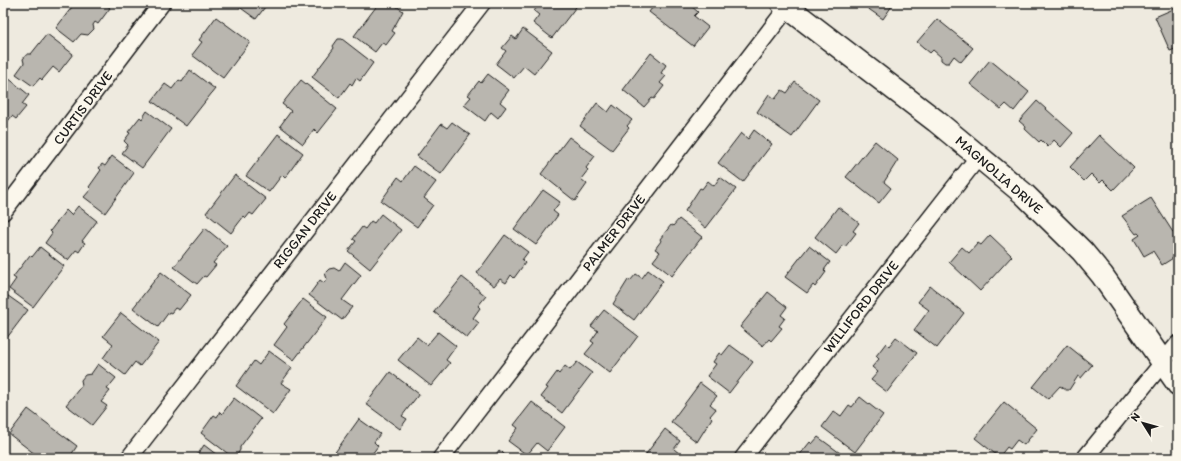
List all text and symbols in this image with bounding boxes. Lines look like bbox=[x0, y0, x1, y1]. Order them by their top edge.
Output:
street label: CURTIS DRIVE bbox=[50, 67, 116, 148]
street label: MAGNOLIA DRIVE bbox=[952, 132, 1047, 218]
street label: RIGGAN DRIVE bbox=[270, 188, 341, 272]
street label: PALMER DRIVE bbox=[579, 191, 649, 275]
street label: WILLIFORD DRIVE bbox=[820, 257, 902, 357]
north arrow bbox=[1123, 403, 1163, 443]
text: N bbox=[1128, 410, 1143, 424]

